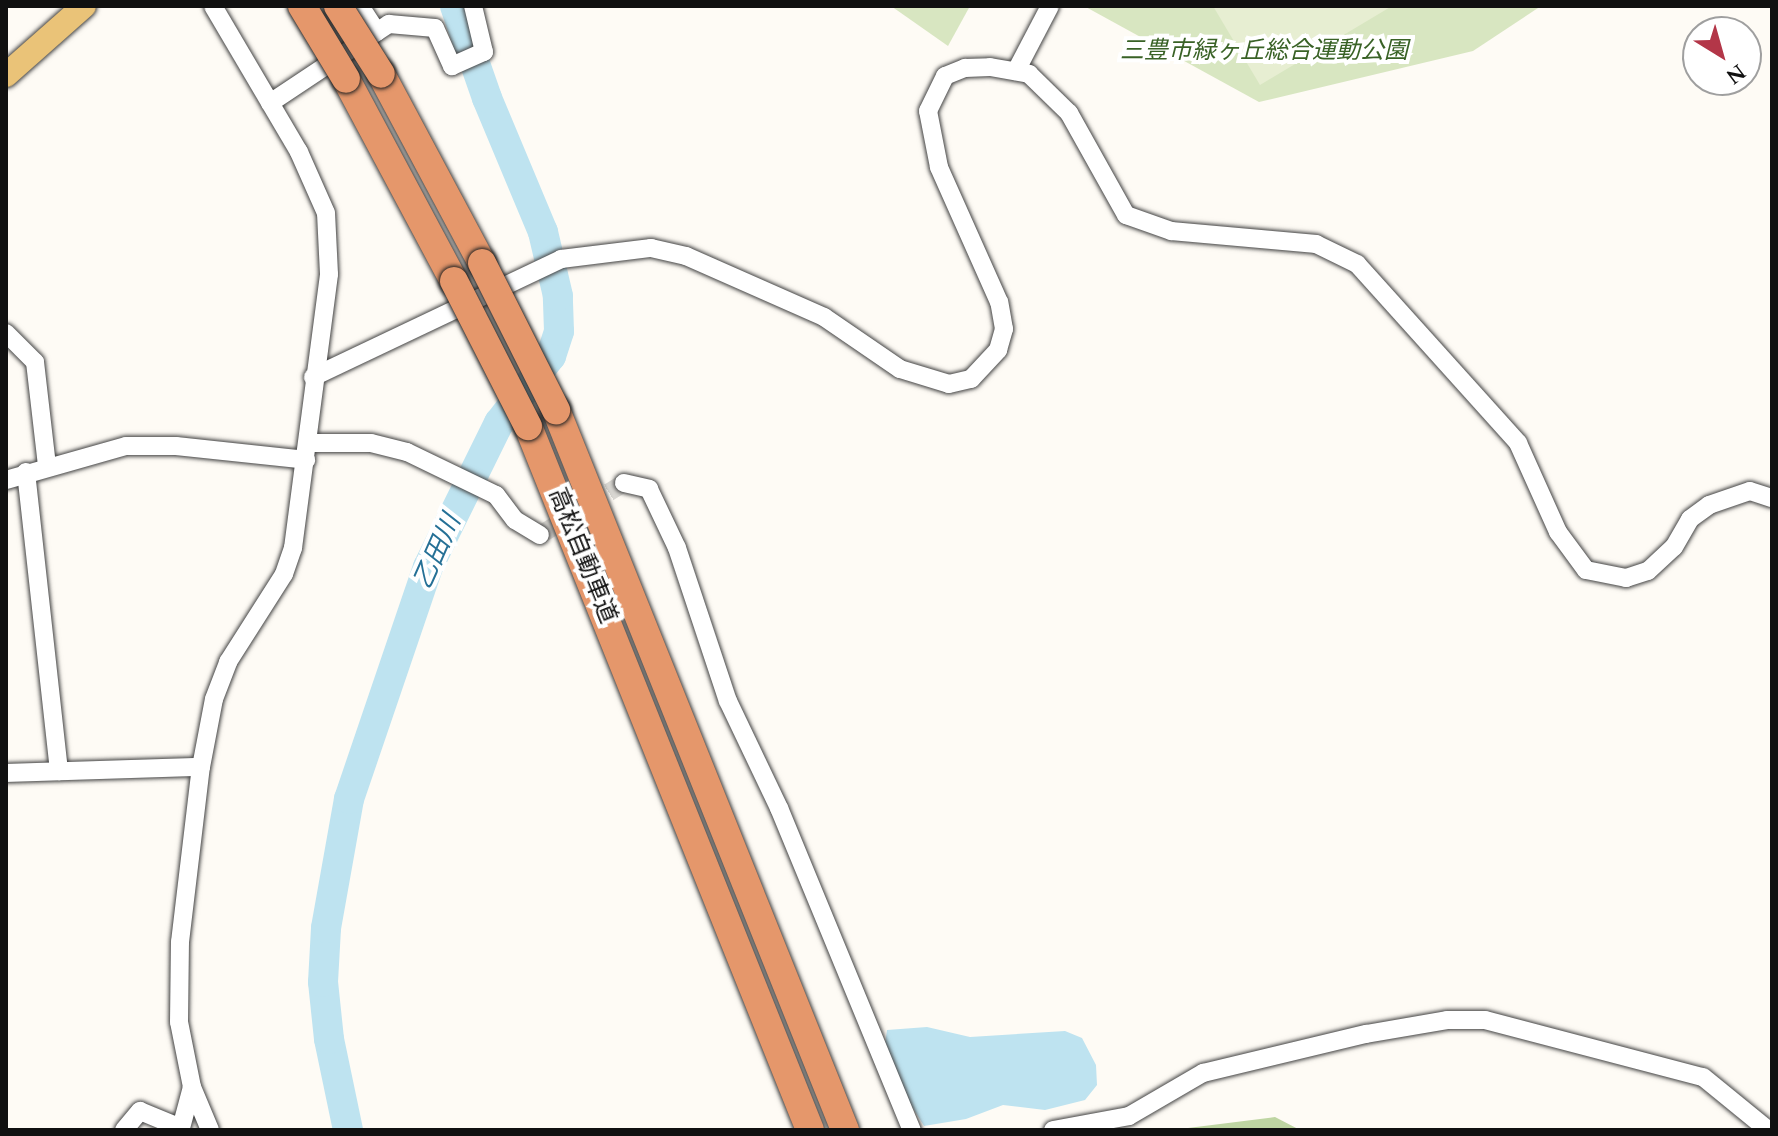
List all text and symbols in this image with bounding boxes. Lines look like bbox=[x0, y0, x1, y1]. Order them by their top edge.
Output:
north arrow bbox=[1682, 16, 1762, 96]
park label: 三豊市緑ヶ丘総合運動公園 bbox=[1120, 38, 1408, 66]
text: N bbox=[1718, 55, 1753, 93]
street label: 高松自動車道 bbox=[542, 484, 622, 628]
water label: 乙田川 bbox=[408, 510, 468, 594]

